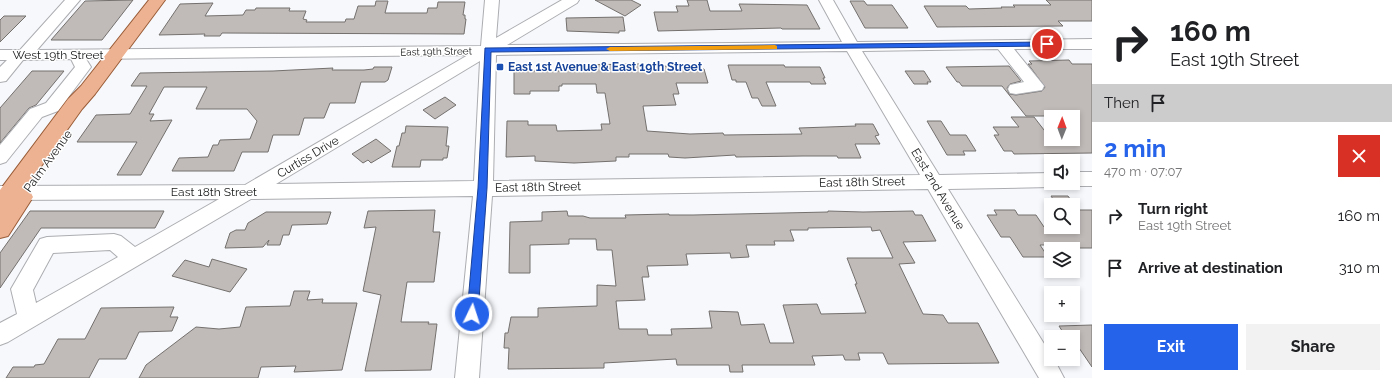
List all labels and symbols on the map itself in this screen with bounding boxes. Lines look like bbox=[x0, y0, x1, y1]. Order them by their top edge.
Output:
pin bbox=[1030, 27, 1064, 61]
street label: East 19th Street bbox=[400, 45, 473, 58]
street label: West 19th Street bbox=[12, 48, 104, 62]
place label: East 1st Avenue & East 19th Street bbox=[508, 60, 703, 74]
marker: East 1st Avenue & East 19th Street bbox=[495, 62, 505, 72]
north arrow bbox=[1044, 110, 1080, 146]
street label: Palm Avenue bbox=[21, 127, 75, 195]
street label: Curtiss Drive bbox=[275, 133, 341, 181]
street label: East 2nd Avenue bbox=[908, 146, 968, 232]
street label: East 18th Street bbox=[819, 174, 905, 190]
street label: East 18th Street bbox=[495, 179, 581, 195]
street label: East 18th Street bbox=[171, 185, 257, 199]
position arrow bbox=[451, 293, 493, 335]

